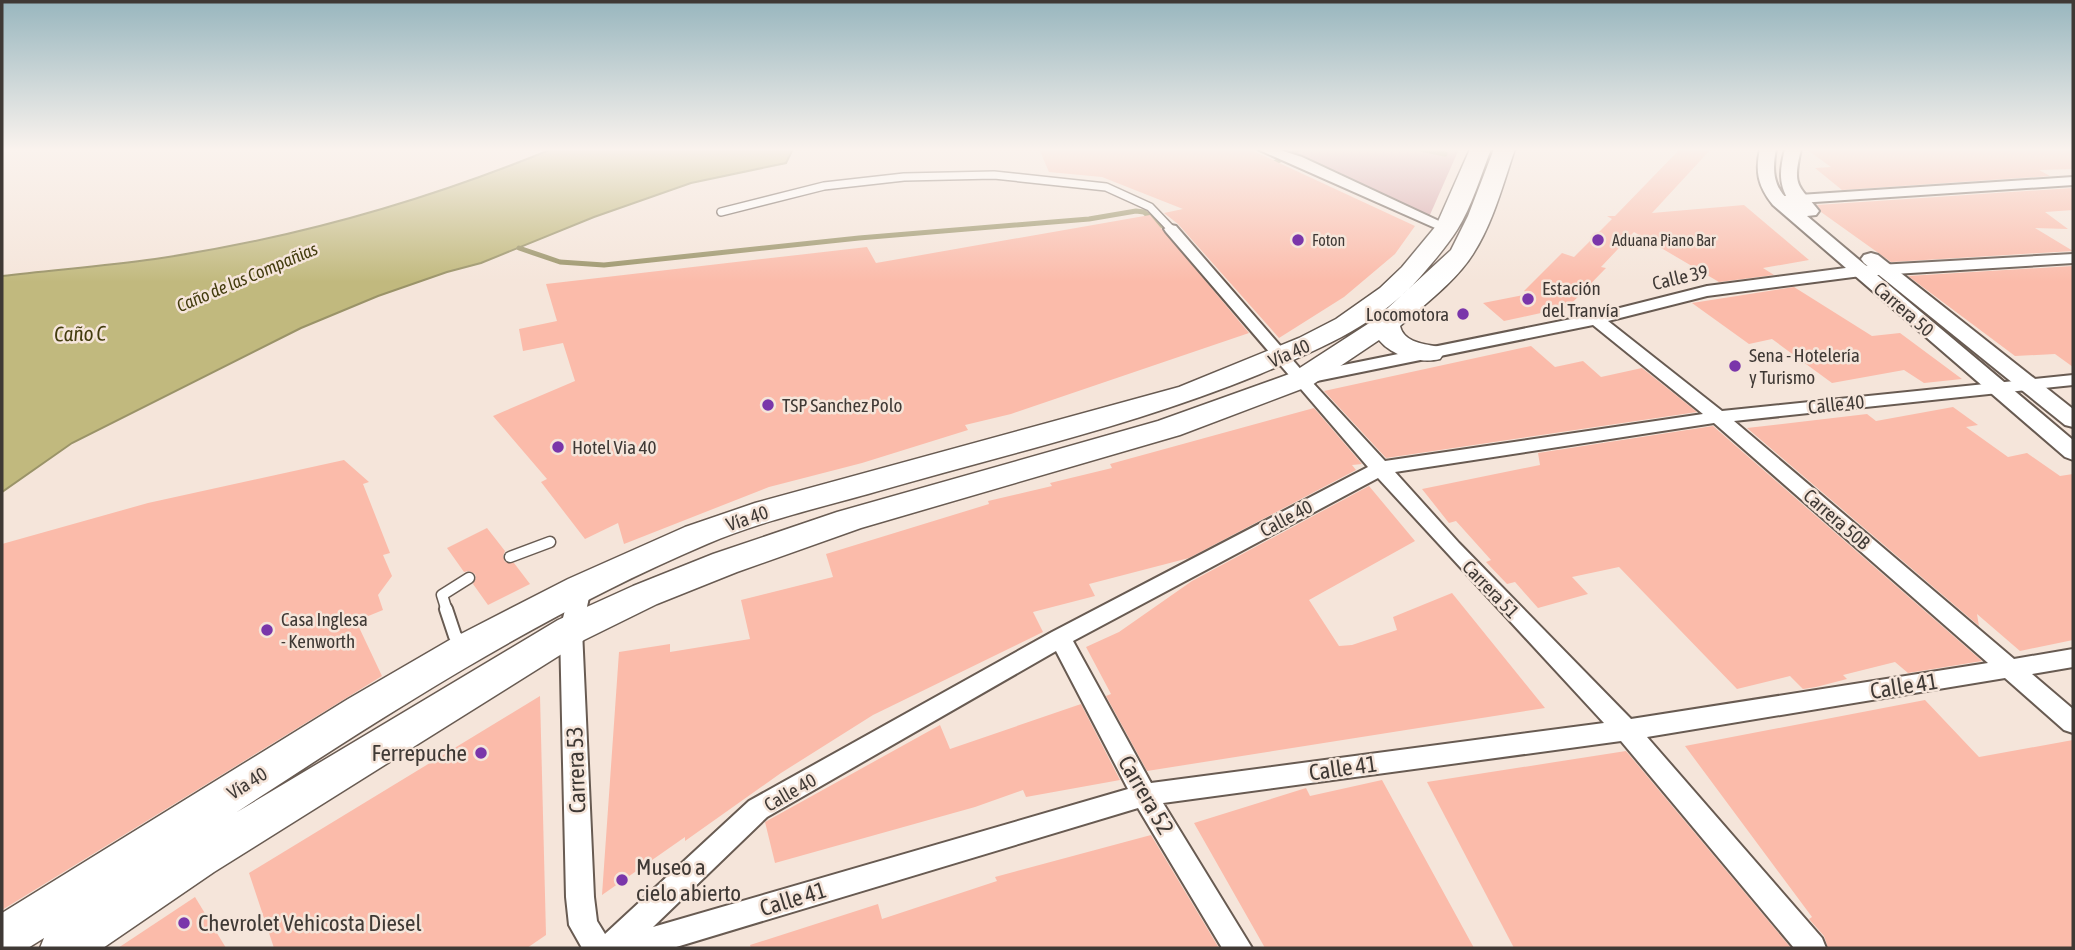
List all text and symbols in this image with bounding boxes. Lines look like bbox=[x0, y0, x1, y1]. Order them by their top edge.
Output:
place label: Foton bbox=[1312, 231, 1345, 249]
place label: Aduana Piano Bar bbox=[1612, 231, 1716, 249]
marker: Foton bbox=[1290, 232, 1306, 248]
marker: Aduana Piano Bar bbox=[1590, 232, 1606, 248]
water label: Caño de las Compañias bbox=[173, 238, 321, 316]
street label: Calle 39 bbox=[1650, 260, 1710, 294]
place label: Estación del Tranvía bbox=[1542, 277, 1619, 321]
street label: Carrera 50 bbox=[1870, 277, 1938, 341]
marker: Estación del Tranvía bbox=[1520, 291, 1536, 307]
place label: Locomotora bbox=[1366, 303, 1449, 325]
marker: Locomotora bbox=[1455, 306, 1471, 322]
water label: Caño C bbox=[54, 321, 107, 345]
street label: Vía 40 bbox=[1265, 334, 1313, 372]
place label: Sena - Hotelería y Turismo bbox=[1749, 344, 1860, 388]
marker: Sena - Hotelería y Turismo bbox=[1727, 358, 1743, 374]
street label: Calle 40 bbox=[1807, 390, 1865, 418]
place label: TSP Sanchez Polo bbox=[782, 394, 902, 416]
marker: TSP Sanchez Polo bbox=[760, 397, 776, 413]
place label: Hotel Via 40 bbox=[572, 436, 657, 458]
marker: Hotel Via 40 bbox=[550, 439, 566, 455]
street label: Carrera 50B bbox=[1799, 484, 1875, 554]
street label: Calle 40 bbox=[1256, 495, 1316, 541]
street label: Vía 40 bbox=[723, 501, 771, 535]
street label: Carrera 51 bbox=[1458, 556, 1524, 622]
place label: Casa Inglesa - Kenworth bbox=[281, 608, 368, 652]
marker: Casa Inglesa - Kenworth bbox=[259, 622, 275, 638]
street label: Calle 41 bbox=[1868, 668, 1940, 704]
street label: Carrera 53 bbox=[561, 726, 591, 814]
place label: Ferrepuche bbox=[372, 740, 467, 766]
marker: Ferrepuche bbox=[473, 745, 489, 761]
street label: Calle 41 bbox=[1307, 750, 1379, 786]
street label: Carrera 52 bbox=[1113, 751, 1179, 839]
street label: Vía 40 bbox=[223, 762, 271, 804]
street label: Calle 40 bbox=[760, 768, 820, 816]
place label: Museo a cielo abierto bbox=[636, 854, 741, 906]
marker: Museo a cielo abierto bbox=[614, 872, 630, 888]
street label: Calle 41 bbox=[757, 877, 829, 921]
place label: Chevrolet Vehicosta Diesel bbox=[198, 910, 422, 936]
marker: Chevrolet Vehicosta Diesel bbox=[176, 915, 192, 931]

